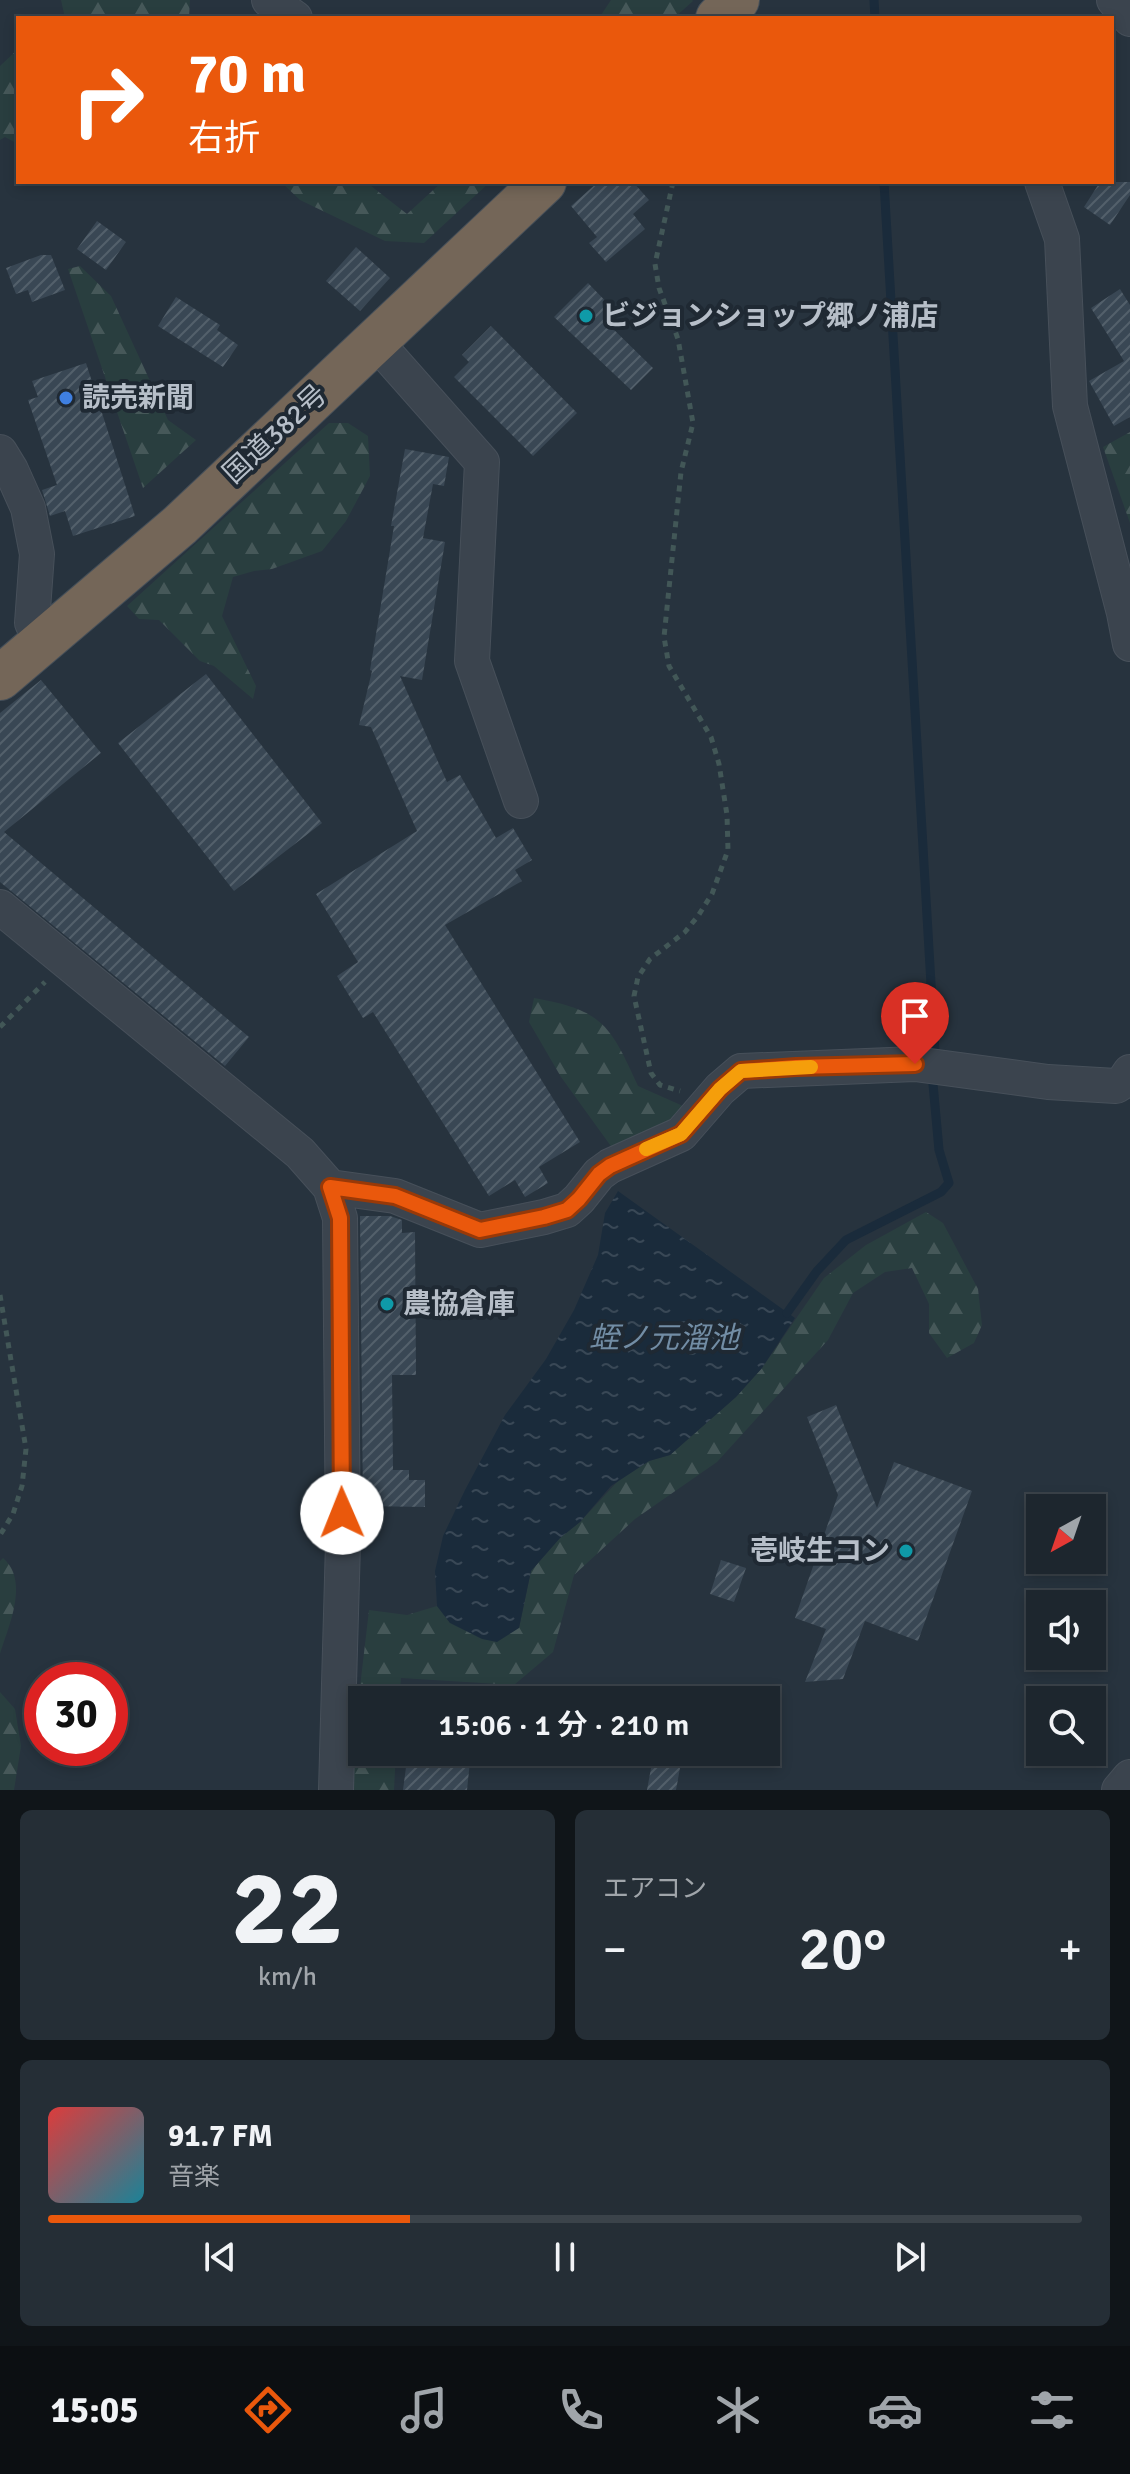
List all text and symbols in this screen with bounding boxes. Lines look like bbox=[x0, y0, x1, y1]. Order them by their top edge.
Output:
text: 70 m bbox=[188, 39, 306, 108]
icon: right bbox=[56, 48, 160, 152]
text: 右折 bbox=[188, 116, 260, 161]
place label: ビジョンショップ郷ノ浦店 bbox=[602, 299, 938, 333]
marker: ビジョンショップ郷ノ浦店 bbox=[577, 307, 595, 325]
street label: 国道382号 bbox=[216, 377, 334, 491]
place label: 読売新聞 bbox=[82, 381, 194, 415]
marker: 読売新聞 bbox=[57, 389, 75, 407]
pin bbox=[881, 982, 949, 1064]
icon: arrive bbox=[893, 994, 937, 1038]
place label: 農協倉庫 bbox=[403, 1287, 515, 1321]
marker: 農協倉庫 bbox=[378, 1295, 396, 1313]
water label: 蛭ノ元溜池 bbox=[589, 1320, 742, 1357]
position arrow bbox=[300, 1471, 384, 1555]
north arrow bbox=[1026, 1494, 1106, 1574]
map controls bbox=[1026, 1494, 1106, 1766]
place label: 壱岐生コン bbox=[750, 1534, 890, 1568]
marker: 壱岐生コン bbox=[897, 1542, 915, 1560]
button: sound bbox=[1026, 1590, 1106, 1670]
speed limit sign: 30 bbox=[24, 1662, 128, 1766]
button: search bbox=[1026, 1686, 1106, 1766]
text: 15:06 · 1 分 · 210 m bbox=[439, 1707, 689, 1744]
text: 22 bbox=[231, 1845, 344, 1973]
text: エアコン bbox=[603, 1873, 707, 1905]
text: 20° bbox=[799, 1913, 886, 1987]
text: − bbox=[603, 1923, 627, 1977]
text: + bbox=[1058, 1923, 1082, 1977]
text: km/h bbox=[258, 1961, 317, 1993]
text: 91.7 FM bbox=[168, 2118, 273, 2155]
text: 音楽 bbox=[168, 2161, 220, 2193]
icon: previous bbox=[198, 2235, 242, 2279]
icon: pause bbox=[543, 2235, 587, 2279]
icon: next bbox=[888, 2235, 932, 2279]
icon: directions bbox=[240, 2382, 296, 2438]
icon: music bbox=[396, 2382, 452, 2438]
icon: phone bbox=[553, 2382, 609, 2438]
icon: climate bbox=[710, 2382, 766, 2438]
icon: car bbox=[867, 2382, 923, 2438]
icon: filters bbox=[1024, 2382, 1080, 2438]
text: 15:05 bbox=[50, 2388, 139, 2433]

